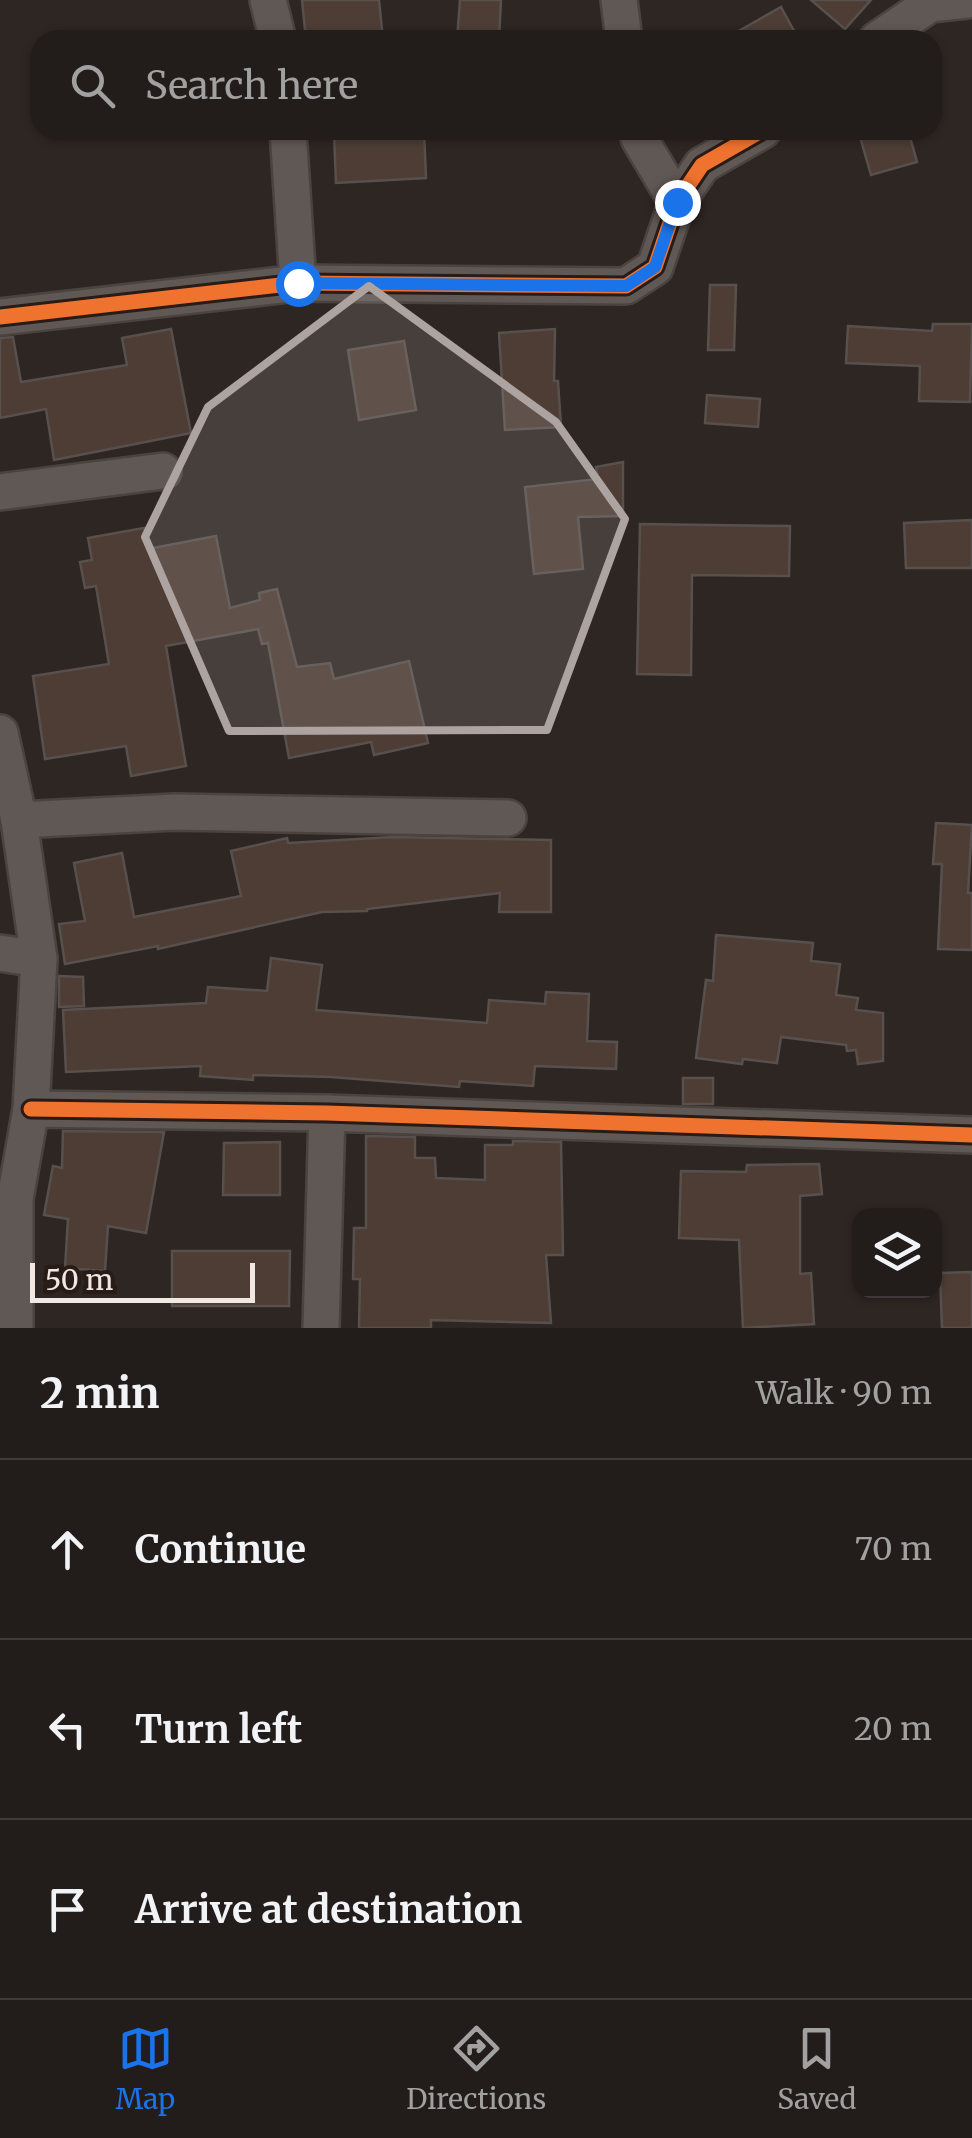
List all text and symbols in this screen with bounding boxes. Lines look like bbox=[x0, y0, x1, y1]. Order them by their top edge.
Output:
search box bbox=[30, 30, 942, 140]
icon: search bbox=[65, 58, 120, 113]
text: Search here bbox=[145, 62, 358, 109]
route end bbox=[655, 180, 701, 226]
route start bbox=[276, 261, 322, 307]
map controls bbox=[852, 1208, 942, 1298]
button: layers bbox=[852, 1208, 942, 1298]
scale bar bbox=[30, 1258, 255, 1302]
text: 50 m bbox=[45, 1262, 113, 1298]
text: 2 min bbox=[40, 1367, 160, 1419]
text: Walk · 90 m bbox=[756, 1373, 932, 1413]
icon: ahead bbox=[40, 1522, 95, 1577]
text: Continue bbox=[135, 1526, 306, 1573]
text: 70 m bbox=[855, 1529, 932, 1569]
icon: left bbox=[40, 1702, 95, 1757]
text: Turn left bbox=[135, 1706, 302, 1753]
text: 20 m bbox=[854, 1709, 932, 1749]
icon: arrive bbox=[40, 1882, 95, 1937]
text: Arrive at destination bbox=[135, 1886, 522, 1933]
tab: Map bbox=[115, 2021, 175, 2117]
tab: Directions bbox=[406, 2021, 546, 2117]
tab: Saved bbox=[777, 2021, 856, 2117]

